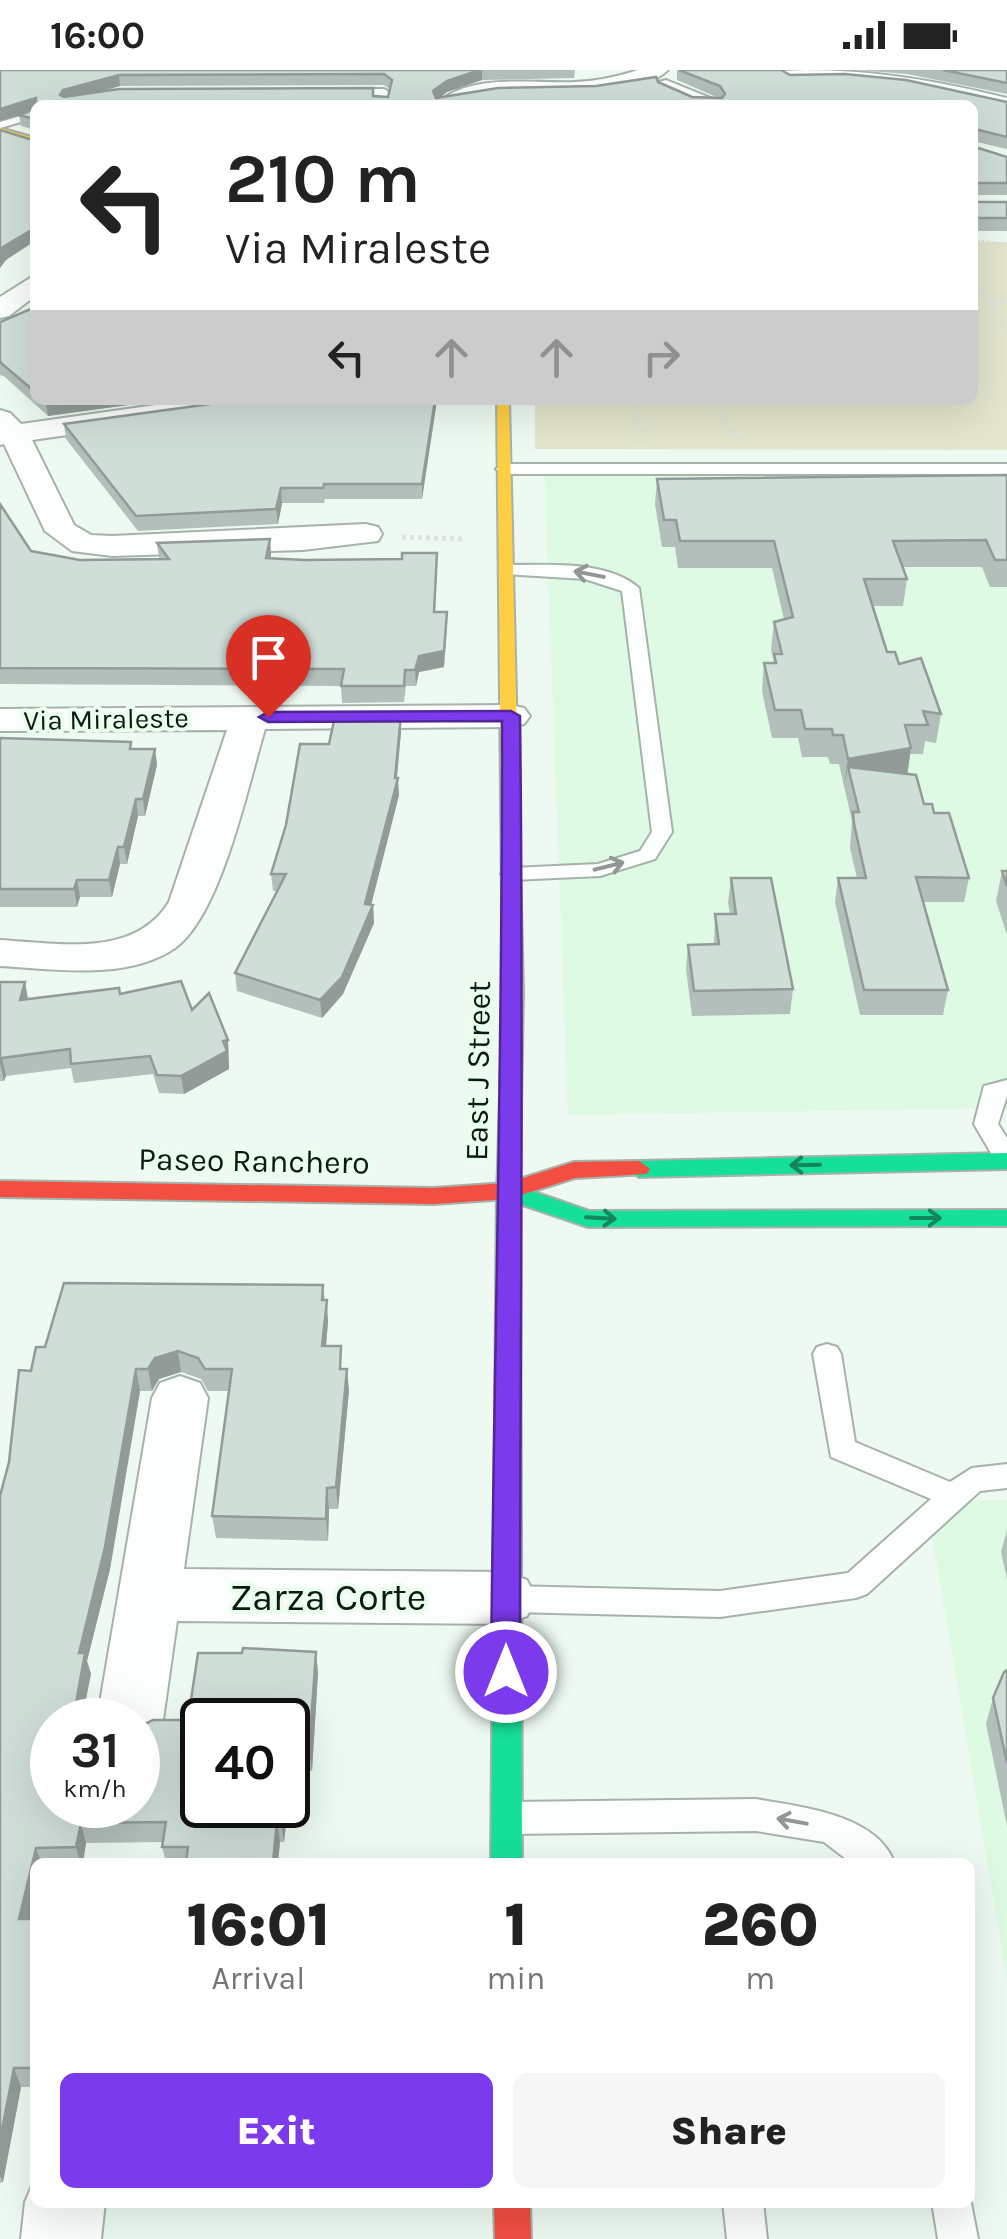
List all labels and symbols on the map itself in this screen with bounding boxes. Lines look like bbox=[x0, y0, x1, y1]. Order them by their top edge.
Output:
one-way arrow bbox=[573, 564, 605, 583]
pin bbox=[226, 615, 311, 718]
street label: Via Miraleste bbox=[23, 701, 189, 737]
one-way arrow bbox=[593, 856, 624, 875]
street label: East J Street bbox=[458, 980, 498, 1162]
street label: Paseo Ranchero bbox=[138, 1140, 370, 1182]
one-way arrow bbox=[789, 1156, 822, 1174]
one-way arrow bbox=[908, 1208, 941, 1228]
one-way arrow bbox=[584, 1209, 616, 1228]
street label: Zarza Corte bbox=[230, 1575, 426, 1620]
position arrow bbox=[454, 1620, 558, 1724]
speed limit sign: 40 bbox=[180, 1698, 310, 1828]
one-way arrow bbox=[776, 1811, 808, 1830]

